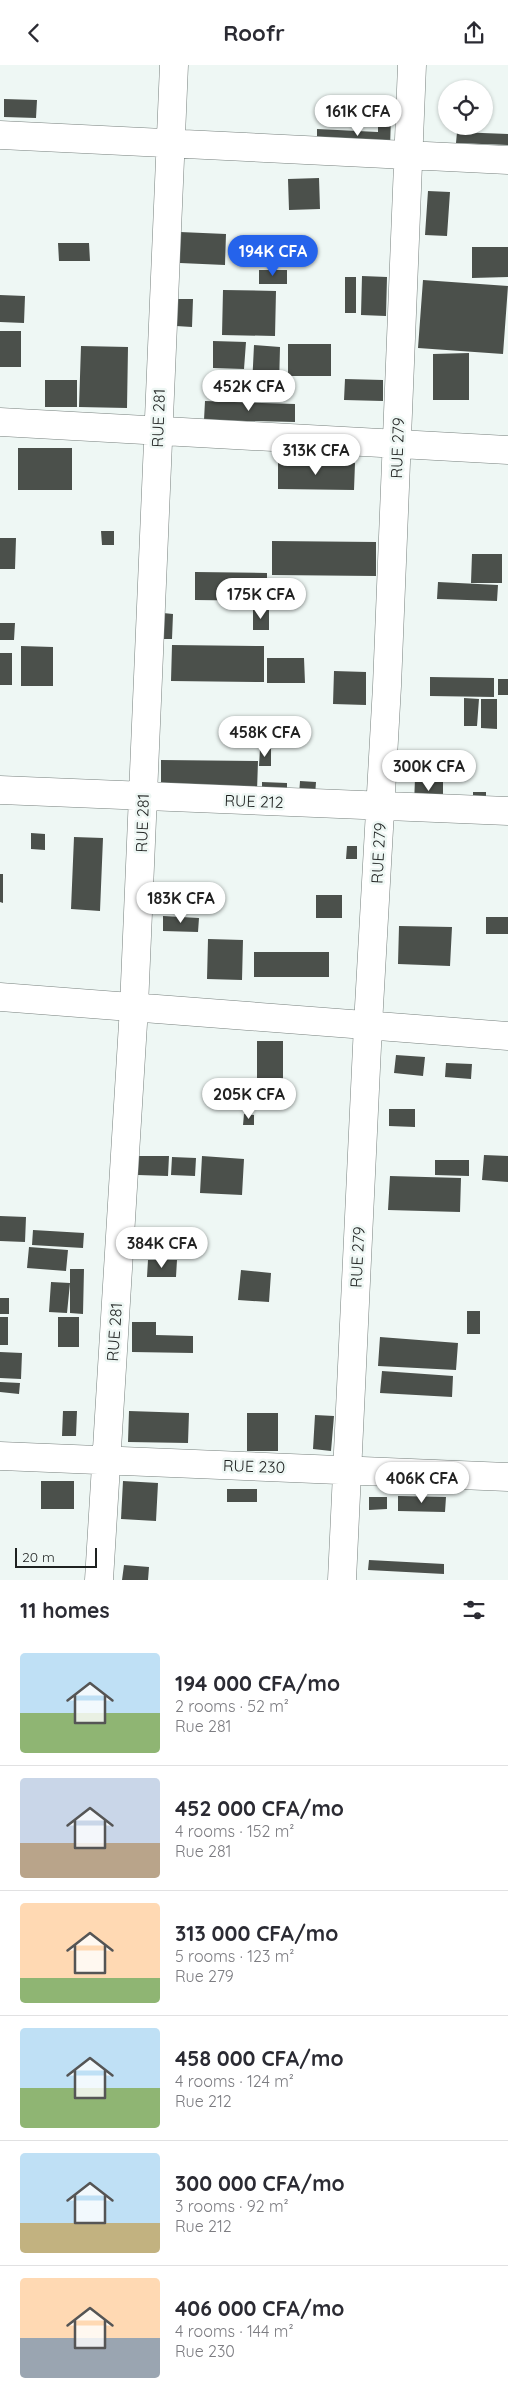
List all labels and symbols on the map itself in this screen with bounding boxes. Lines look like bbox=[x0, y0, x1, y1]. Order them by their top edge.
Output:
pin: 161K CFA bbox=[306, 95, 410, 137]
pin: 194K CFA bbox=[221, 235, 325, 277]
pin: 452K CFA bbox=[197, 369, 301, 412]
street label: RUE 281 bbox=[147, 388, 169, 448]
street label: RUE 279 bbox=[386, 417, 408, 479]
pin: 313K CFA bbox=[264, 433, 368, 476]
pin: 175K CFA bbox=[209, 577, 313, 620]
pin: 458K CFA bbox=[213, 715, 317, 758]
pin: 300K CFA bbox=[377, 749, 481, 792]
street label: RUE 212 bbox=[224, 790, 284, 812]
street label: RUE 281 bbox=[131, 793, 153, 853]
street label: RUE 279 bbox=[366, 822, 390, 884]
pin: 183K CFA bbox=[129, 881, 233, 924]
pin: 205K CFA bbox=[197, 1077, 301, 1120]
street label: RUE 279 bbox=[345, 1226, 369, 1288]
pin: 384K CFA bbox=[110, 1227, 214, 1269]
street label: RUE 281 bbox=[102, 1302, 126, 1362]
street label: RUE 230 bbox=[223, 1455, 285, 1477]
pin: 406K CFA bbox=[370, 1461, 474, 1504]
scale bar bbox=[15, 1545, 98, 1568]

